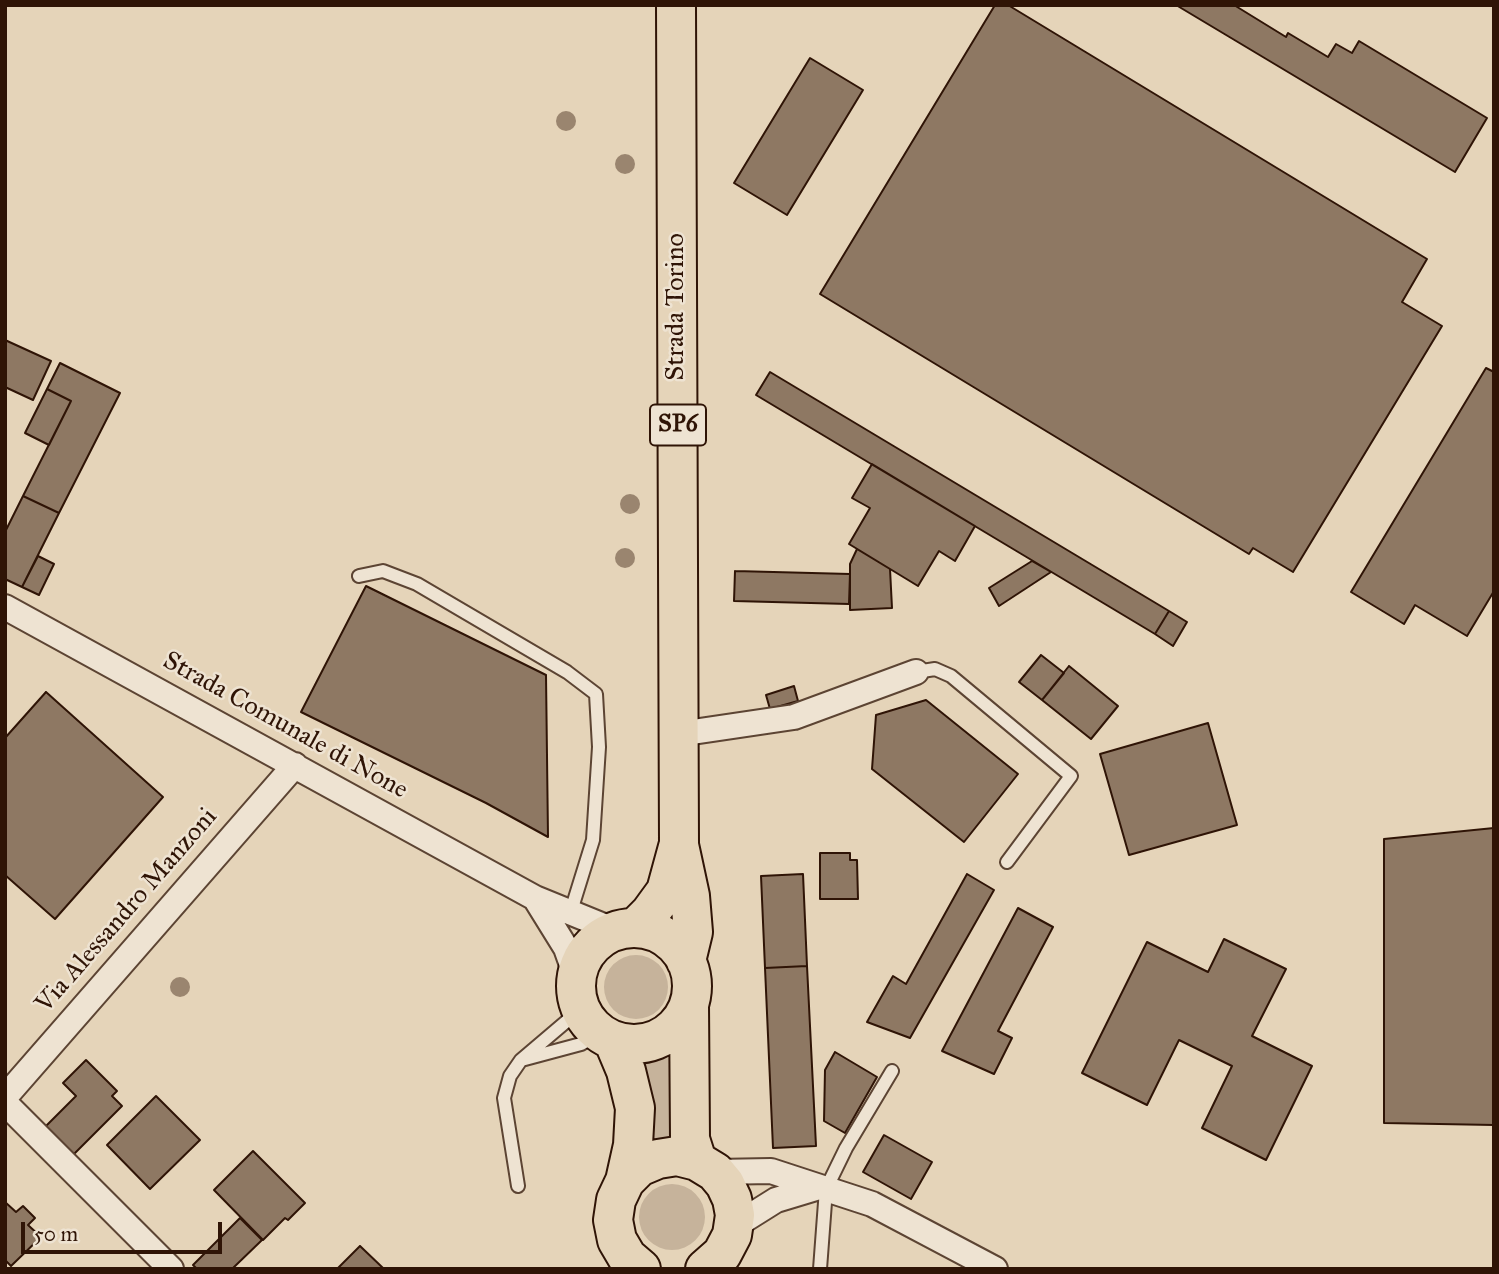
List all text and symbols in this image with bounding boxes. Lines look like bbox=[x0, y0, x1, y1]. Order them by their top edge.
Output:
street label: Strada Torino bbox=[661, 233, 693, 381]
road number: SP6 bbox=[650, 404, 706, 446]
street label: Strada Comunale di None bbox=[157, 646, 413, 806]
street label: Via Alessandro Manzoni bbox=[30, 802, 224, 1020]
scale bar bbox=[24, 1208, 226, 1252]
text: 50 m bbox=[34, 1221, 78, 1247]

